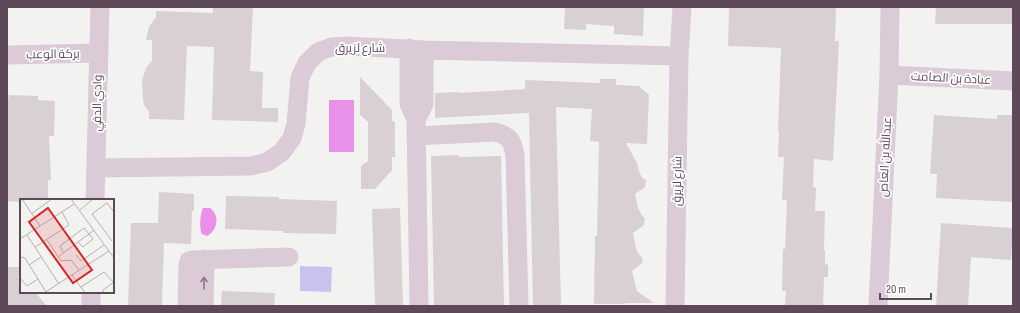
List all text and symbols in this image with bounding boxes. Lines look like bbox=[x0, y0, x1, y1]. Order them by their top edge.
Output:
street label: شارع لزيرق bbox=[335, 41, 385, 56]
street label: بركة الوعب bbox=[26, 47, 80, 62]
street label: عبادة بن الصامت bbox=[911, 69, 991, 88]
street label: وادي الدفي bbox=[90, 75, 107, 132]
street label: عبدالله بن العاص bbox=[875, 116, 895, 198]
street label: شارع لزيرق bbox=[670, 156, 685, 206]
inset map bbox=[20, 199, 114, 293]
scale bar bbox=[880, 275, 931, 301]
one-way arrow bbox=[200, 277, 208, 290]
text: 20 m bbox=[886, 282, 906, 297]

